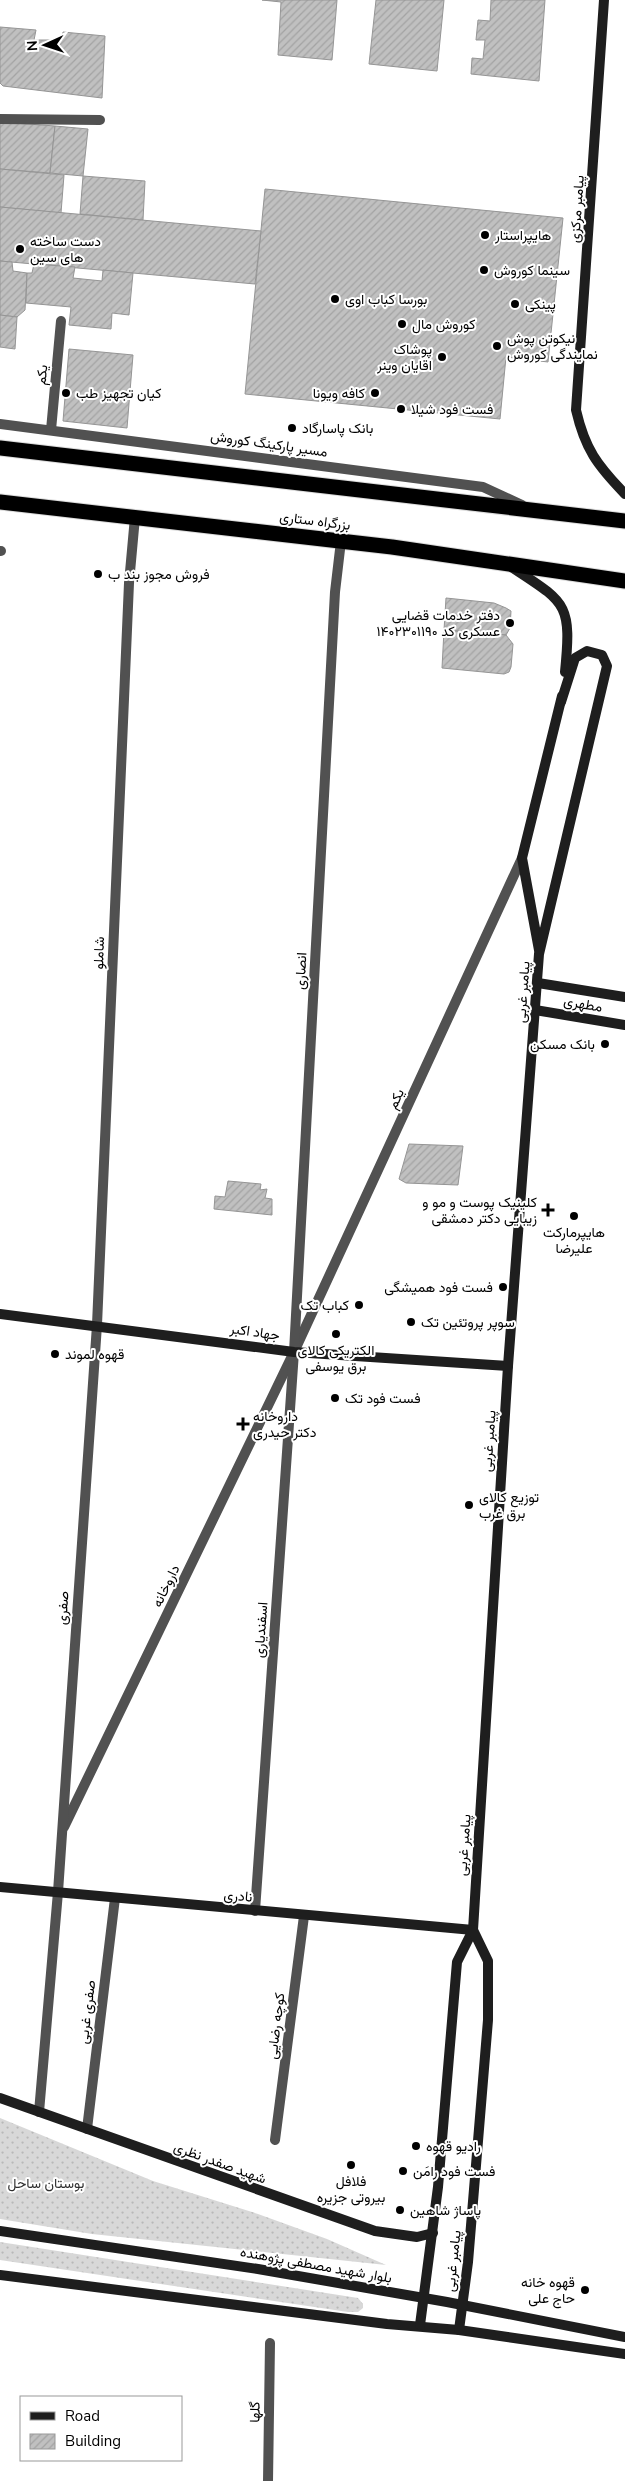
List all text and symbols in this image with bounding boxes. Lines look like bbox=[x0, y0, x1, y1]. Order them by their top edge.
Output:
north arrow bbox=[20, 20, 70, 70]
text: N bbox=[23, 40, 42, 51]
street label: پیامبر مرکزی bbox=[565, 174, 589, 244]
place label: هایپراستار bbox=[494, 226, 552, 245]
marker: هایپراستار bbox=[479, 229, 491, 241]
place label: دست ساخته های سین bbox=[30, 232, 101, 267]
marker: دست ساخته های سین bbox=[14, 243, 26, 255]
place label: سینما کوروش bbox=[494, 261, 570, 280]
marker: سینما کوروش bbox=[478, 264, 490, 276]
place label: بورسا کباب اوی bbox=[345, 290, 427, 309]
marker: بورسا کباب اوی bbox=[329, 293, 341, 305]
place label: پینکی bbox=[525, 295, 556, 314]
marker: پینکی bbox=[509, 298, 521, 310]
place label: کوروش مال bbox=[412, 315, 475, 334]
marker: کوروش مال bbox=[396, 318, 408, 330]
place label: نیکوتن پوش نمایندگی کوروش bbox=[507, 329, 598, 364]
place label: پوشاک اقایان وینر bbox=[376, 340, 432, 375]
marker: نیکوتن پوش نمایندگی کوروش bbox=[491, 340, 503, 352]
marker: پوشاک اقایان وینر bbox=[436, 351, 448, 363]
street label: یکم bbox=[32, 364, 52, 386]
place label: کیان تجهیز طب bbox=[76, 384, 162, 403]
place label: کافه ویونا bbox=[313, 384, 365, 403]
marker: کیان تجهیز طب bbox=[60, 387, 72, 399]
marker: کافه ویونا bbox=[369, 387, 381, 399]
place label: فست فود شیلا bbox=[411, 400, 493, 419]
marker: فست فود شیلا bbox=[395, 403, 407, 415]
place label: بانک پاسارگاد bbox=[302, 419, 373, 438]
marker: بانک پاسارگاد bbox=[286, 422, 298, 434]
street label: مسیر پارکینگ کوروش bbox=[209, 426, 329, 462]
street label: بزرگراه ستاری bbox=[278, 507, 352, 535]
place label: فروش مجوز بند ب bbox=[108, 565, 210, 584]
marker: فروش مجوز بند ب bbox=[92, 568, 104, 580]
place label: دفتر خدمات قضایی عسکری کد ۱۴۰۲۳۰۱۱۹۰ bbox=[376, 606, 500, 641]
marker: دفتر خدمات قضایی عسکری کد ۱۴۰۲۳۰۱۱۹۰ bbox=[504, 617, 516, 629]
street label: شاملو bbox=[89, 936, 109, 970]
street label: انصاری bbox=[291, 952, 311, 990]
street label: پیامبر غربی bbox=[511, 960, 535, 1023]
street label: مطهری bbox=[562, 991, 604, 1017]
place label: بانک مسکن bbox=[530, 1035, 595, 1054]
marker: بانک مسکن bbox=[599, 1038, 611, 1050]
street label: یکم bbox=[383, 1086, 409, 1112]
place label: کلینیک پوست و مو و زیبایی دکتر دمشقی bbox=[422, 1193, 537, 1228]
marker: کلینیک پوست و مو و زیبایی دکتر دمشقی bbox=[541, 1203, 555, 1217]
marker: هایپرمارکت علیرضا bbox=[568, 1210, 580, 1222]
place label: هایپرمارکت علیرضا bbox=[543, 1223, 605, 1258]
place label: فست فود همیشگی bbox=[384, 1278, 493, 1297]
marker: فست فود همیشگی bbox=[497, 1281, 509, 1293]
place label: کباب تک bbox=[301, 1296, 349, 1315]
marker: کباب تک bbox=[353, 1299, 365, 1311]
place label: سوپر پروتئین تک bbox=[421, 1313, 515, 1332]
marker: سوپر پروتئین تک bbox=[405, 1316, 417, 1328]
street label: جهاد اکبر bbox=[228, 1319, 281, 1345]
marker: الکتریکی کالای برق یوسفی bbox=[330, 1328, 342, 1340]
place label: الکتریکی کالای برق یوسفی bbox=[298, 1341, 374, 1376]
place label: قهوه لموند bbox=[65, 1345, 124, 1364]
marker: قهوه لموند bbox=[49, 1348, 61, 1360]
place label: فست فود تک bbox=[345, 1389, 421, 1408]
marker: فست فود تک bbox=[329, 1392, 341, 1404]
place label: داروخانه دکتر حیدری bbox=[253, 1407, 317, 1442]
street label: پیامبر غربی bbox=[477, 1409, 501, 1472]
marker: داروخانه دکتر حیدری bbox=[237, 1418, 249, 1430]
place label: توزیع کالای برق غرب bbox=[479, 1488, 539, 1523]
marker: توزیع کالای برق غرب bbox=[463, 1499, 475, 1511]
street label: داروخانه bbox=[148, 1561, 185, 1610]
street label: صفری bbox=[52, 1590, 74, 1626]
street label: اسفندیاری bbox=[250, 1601, 272, 1659]
street label: پیامبر غربی bbox=[452, 1813, 476, 1876]
street label: نادری bbox=[223, 1885, 253, 1907]
street label: صفری غربی bbox=[74, 1979, 100, 2045]
street label: کوچه رضایی bbox=[262, 1992, 290, 2060]
street label: شهید صفدر نظری bbox=[171, 2137, 269, 2189]
place label: رادیو قهوه bbox=[426, 2137, 481, 2156]
marker: رادیو قهوه bbox=[410, 2140, 422, 2152]
marker: فلافل بیروتی جزیره bbox=[345, 2159, 357, 2171]
place label: فست فود رامَن bbox=[413, 2162, 495, 2181]
marker: فست فود رامَن bbox=[397, 2165, 409, 2177]
place label: فلافل بیروتی جزیره bbox=[317, 2172, 385, 2207]
park label: بوستان ساحل bbox=[8, 2174, 84, 2193]
place label: پاساژ شاهین bbox=[410, 2201, 481, 2220]
marker: پاساژ شاهین bbox=[394, 2204, 406, 2216]
street label: پیامبر غربی bbox=[440, 2229, 466, 2293]
street label: بلوار شهید مصطفی پژوهنده bbox=[239, 2242, 393, 2288]
place label: قهوه خانه حاج علی bbox=[521, 2273, 575, 2309]
marker: قهوه خانه حاج علی bbox=[579, 2284, 591, 2296]
legend bbox=[20, 2396, 182, 2461]
street label: گلها bbox=[245, 2401, 265, 2423]
text: Road bbox=[65, 2406, 100, 2426]
text: Building bbox=[65, 2431, 121, 2451]

